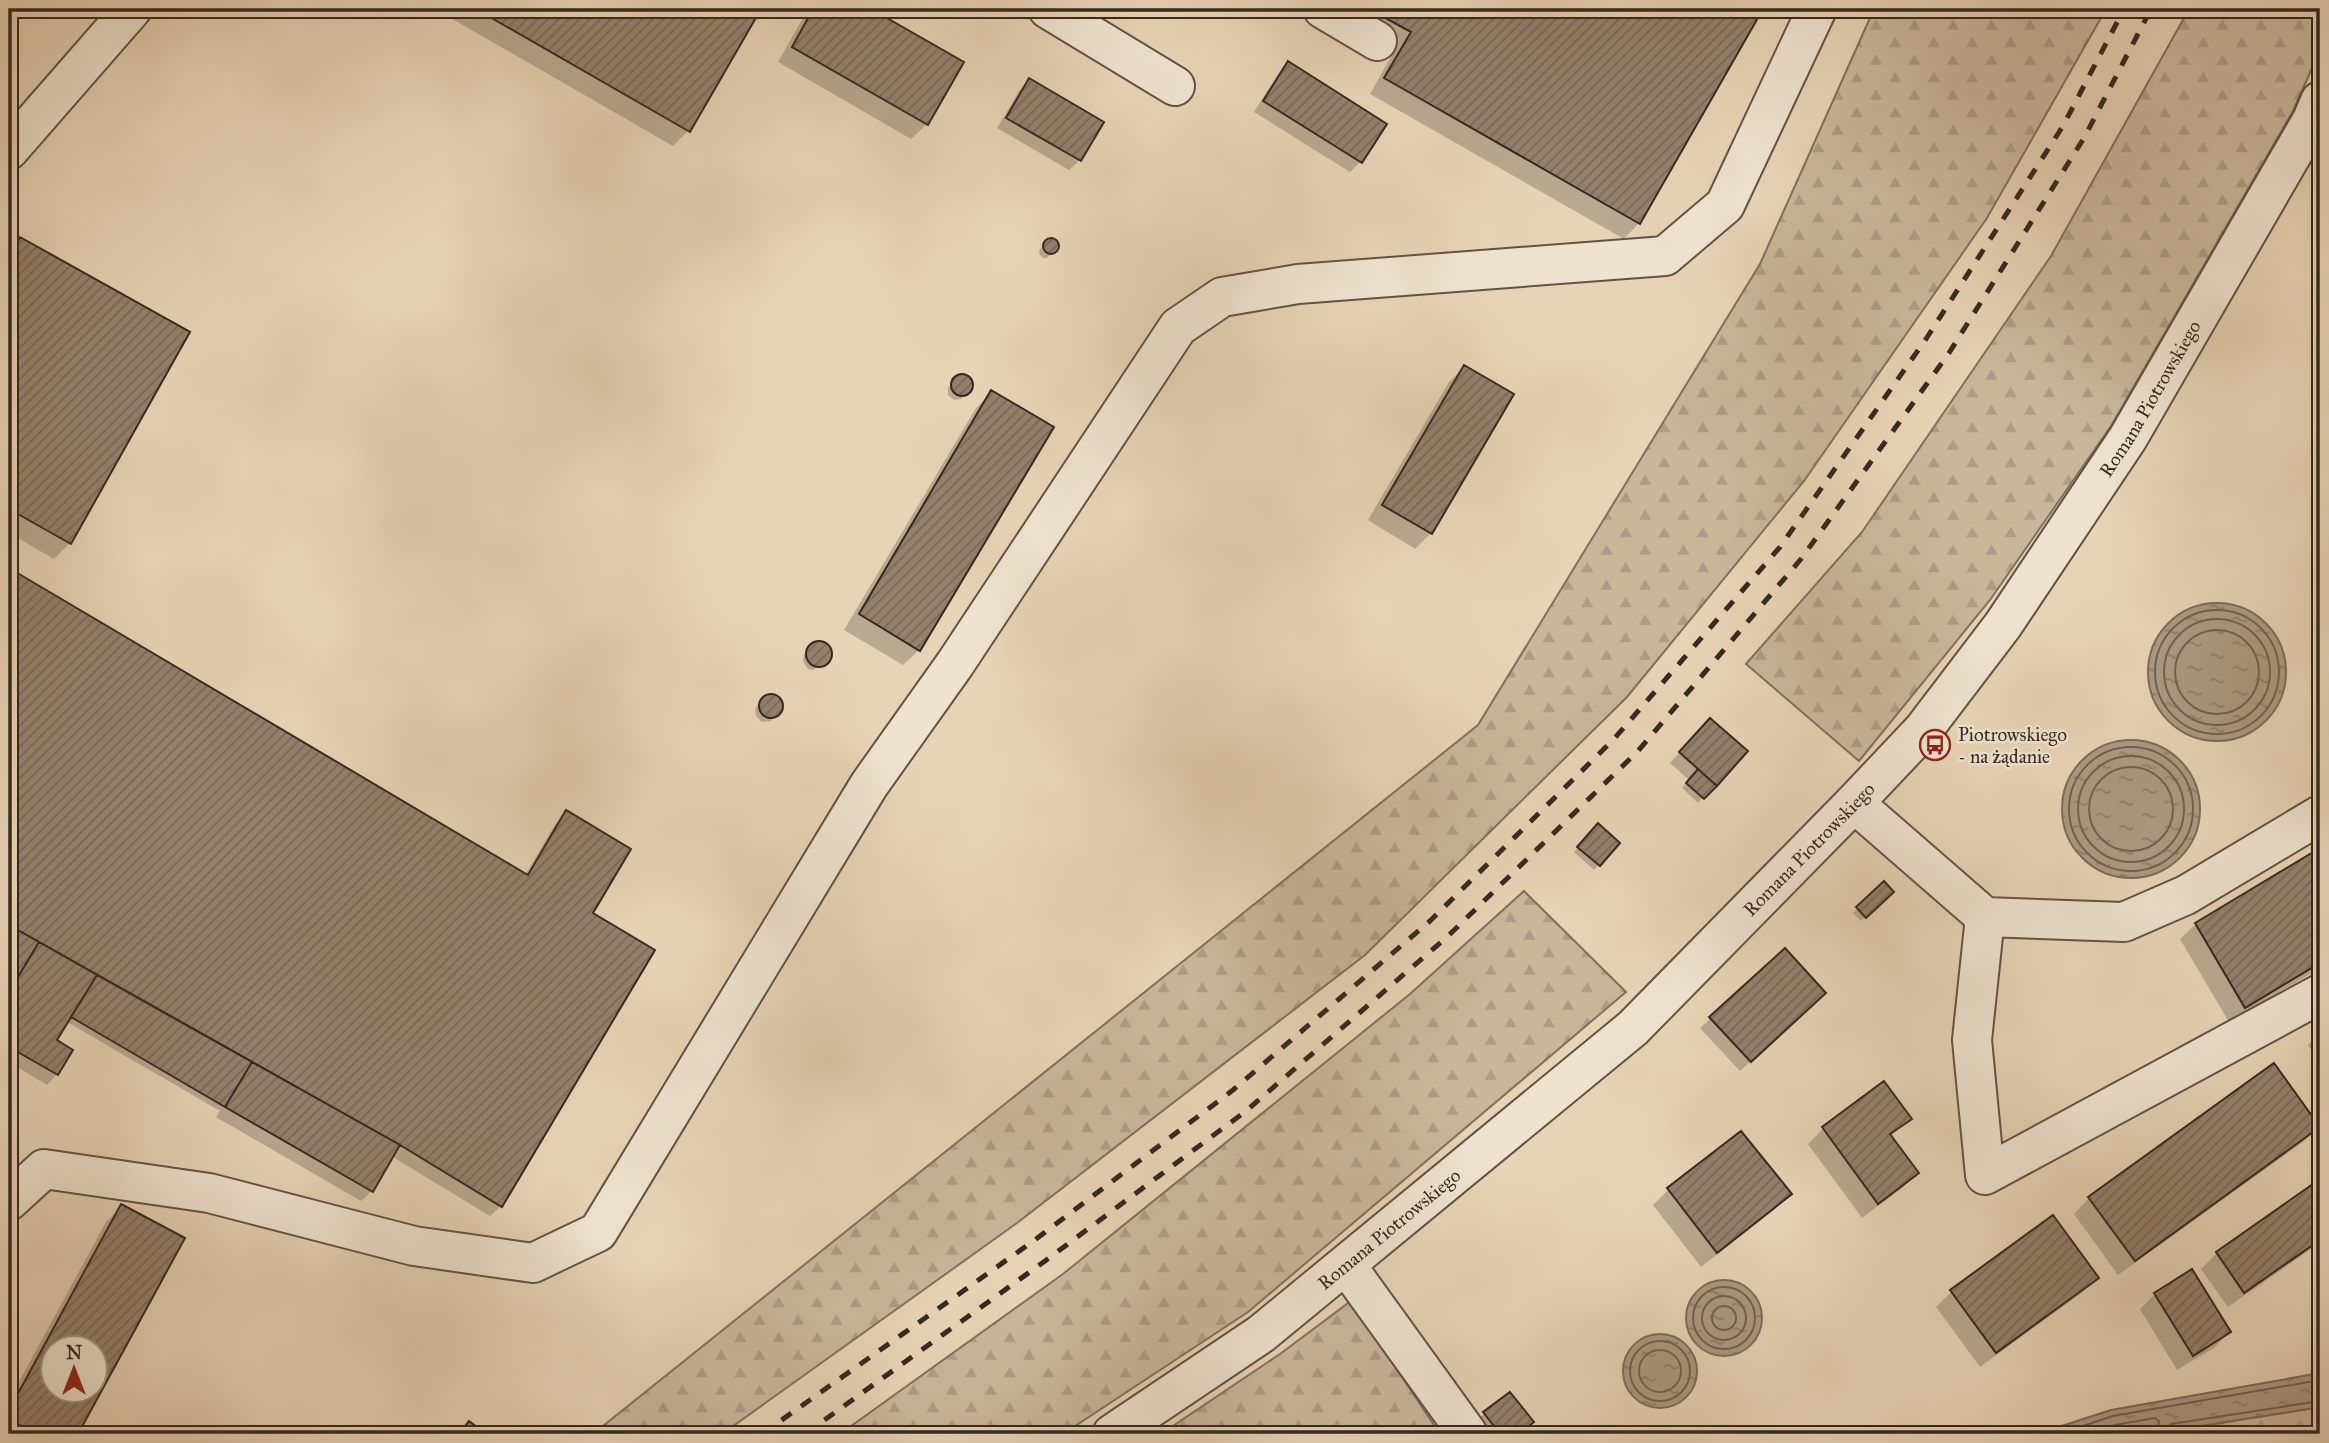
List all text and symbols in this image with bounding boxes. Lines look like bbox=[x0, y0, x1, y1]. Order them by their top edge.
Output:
street label: Romana Piotrowskiego bbox=[2094, 316, 2205, 481]
place label: Piotrowskiego - na żądanie bbox=[1958, 723, 2067, 768]
bus stop icon: Piotrowskiego - na żądanie bbox=[1918, 728, 1952, 762]
street label: Romana Piotrowskiego bbox=[1738, 777, 1879, 921]
street label: Romana Piotrowskiego bbox=[1313, 1163, 1465, 1294]
north arrow bbox=[38, 1334, 108, 1404]
text: N bbox=[66, 1341, 82, 1364]

